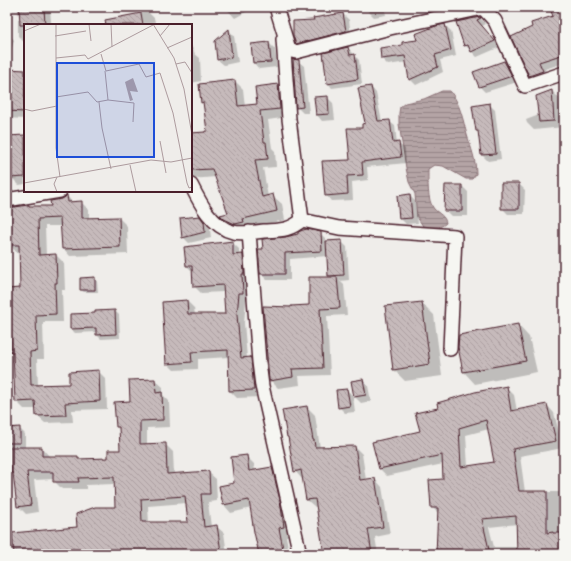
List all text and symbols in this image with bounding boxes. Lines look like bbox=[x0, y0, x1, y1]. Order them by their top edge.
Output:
inset map bbox=[24, 24, 192, 192]

